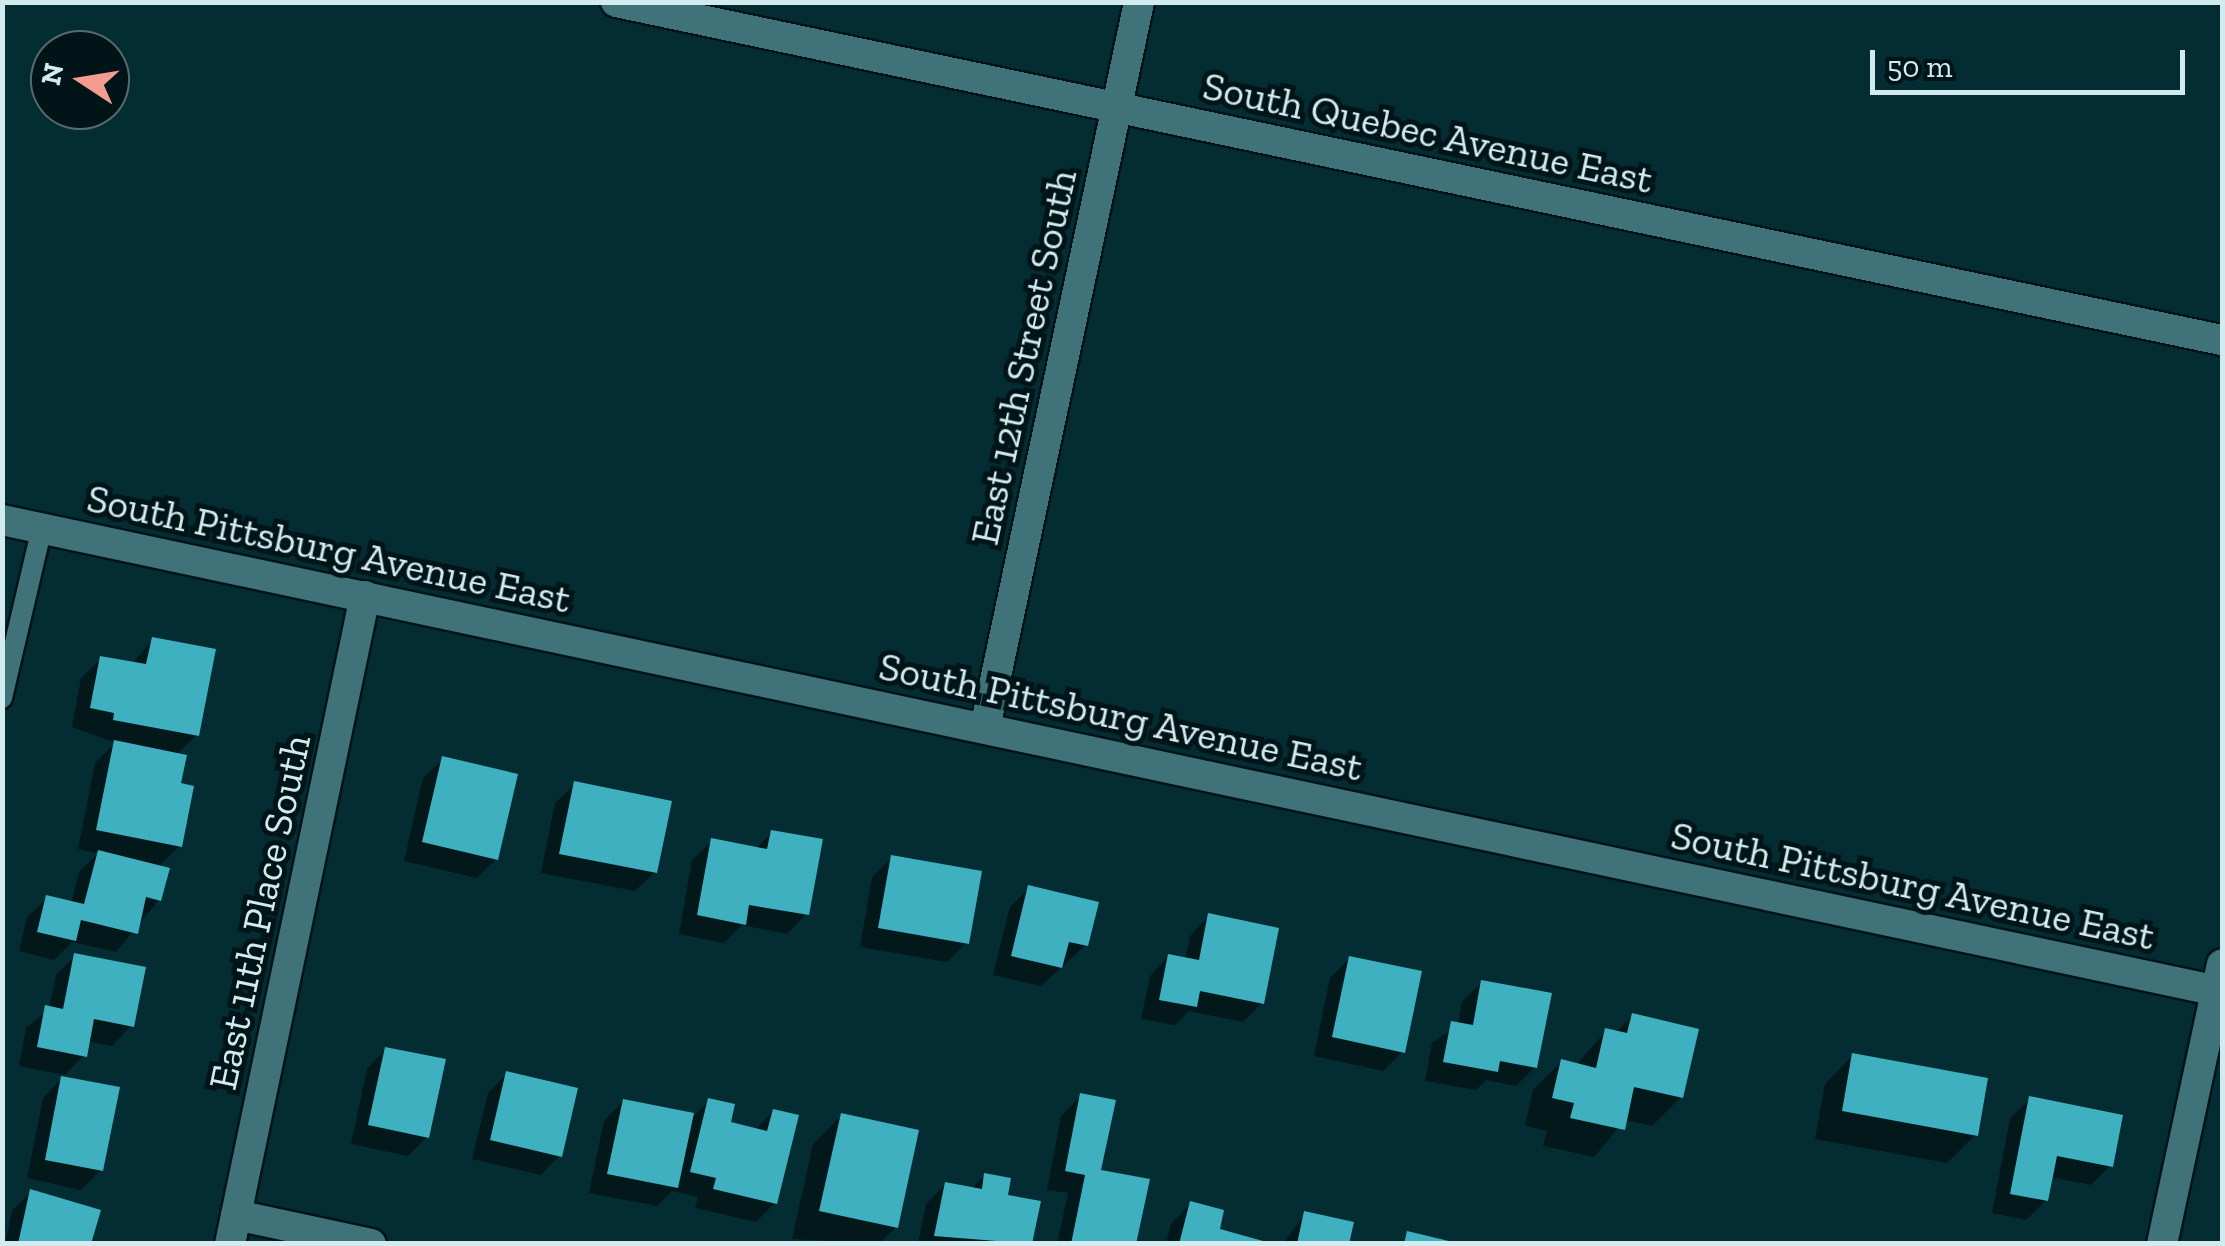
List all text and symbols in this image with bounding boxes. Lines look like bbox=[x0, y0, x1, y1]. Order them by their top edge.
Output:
north arrow bbox=[30, 30, 130, 130]
scale bar bbox=[1875, 30, 2190, 92]
text: 50 m bbox=[1887, 49, 1952, 85]
text: N bbox=[34, 60, 70, 88]
street label: South Quebec Avenue East bbox=[1198, 61, 1658, 203]
street label: East 12th Street South bbox=[960, 165, 1086, 549]
street label: South Pittsburg Avenue East bbox=[82, 473, 576, 623]
street label: South Pittsburg Avenue East bbox=[874, 641, 1368, 791]
street label: East 11th Place South bbox=[198, 730, 320, 1094]
street label: South Pittsburg Avenue East bbox=[1666, 810, 2160, 960]

